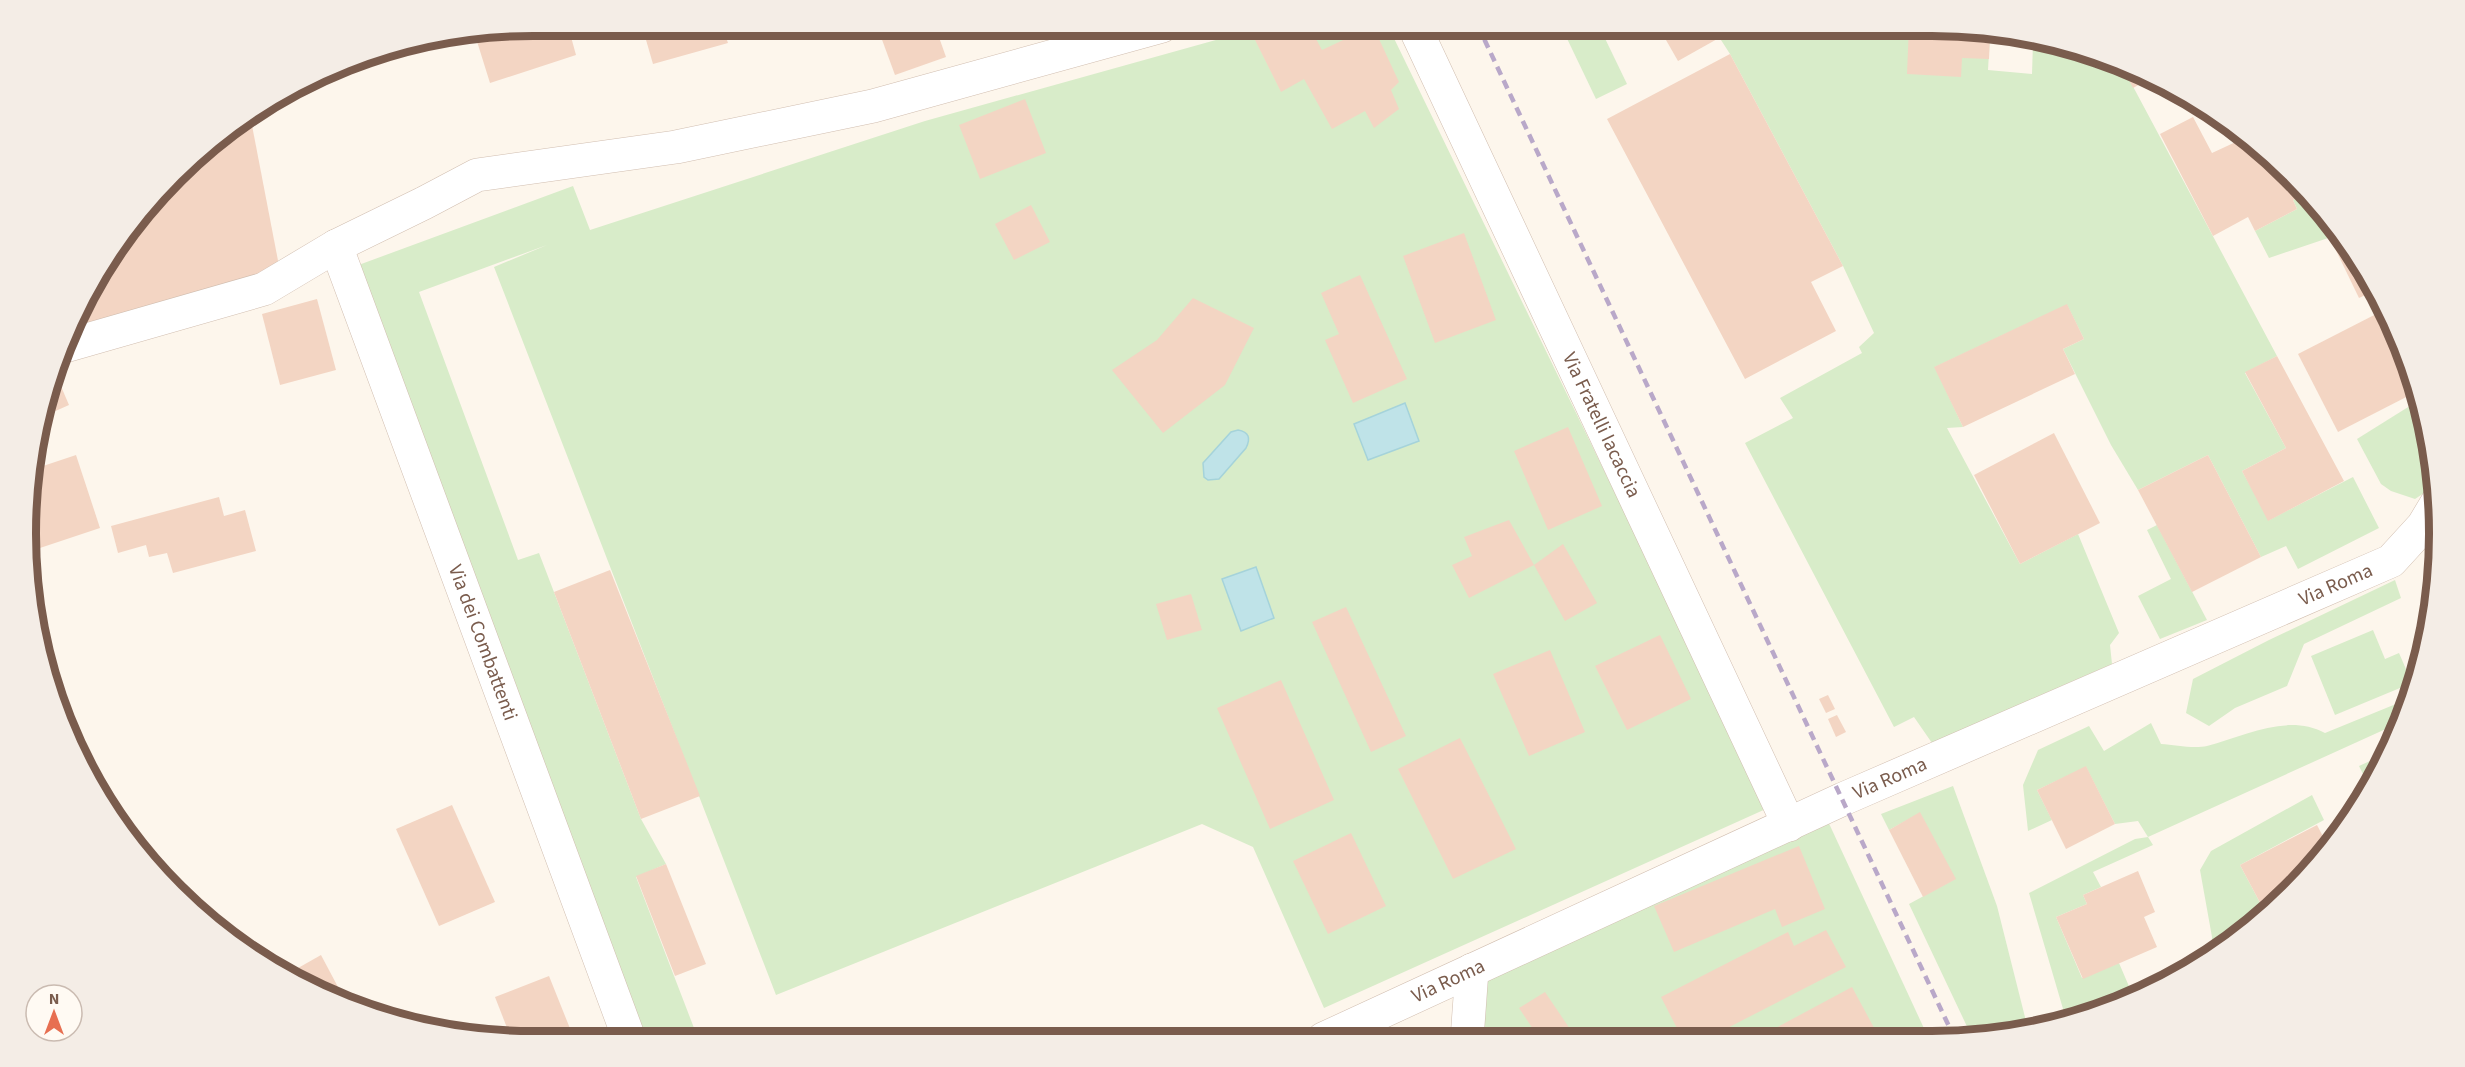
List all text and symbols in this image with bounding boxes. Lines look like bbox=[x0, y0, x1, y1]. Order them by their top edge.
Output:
street label: Via Fratelli Iacaccia bbox=[1555, 348, 1648, 503]
street label: Via Roma bbox=[2294, 557, 2377, 613]
street label: Via dei Combattenti bbox=[441, 561, 524, 725]
street label: Via Roma bbox=[1849, 750, 1931, 807]
street label: Via Roma bbox=[1407, 952, 1490, 1010]
north arrow bbox=[24, 983, 84, 1043]
text: N bbox=[49, 988, 59, 1010]

